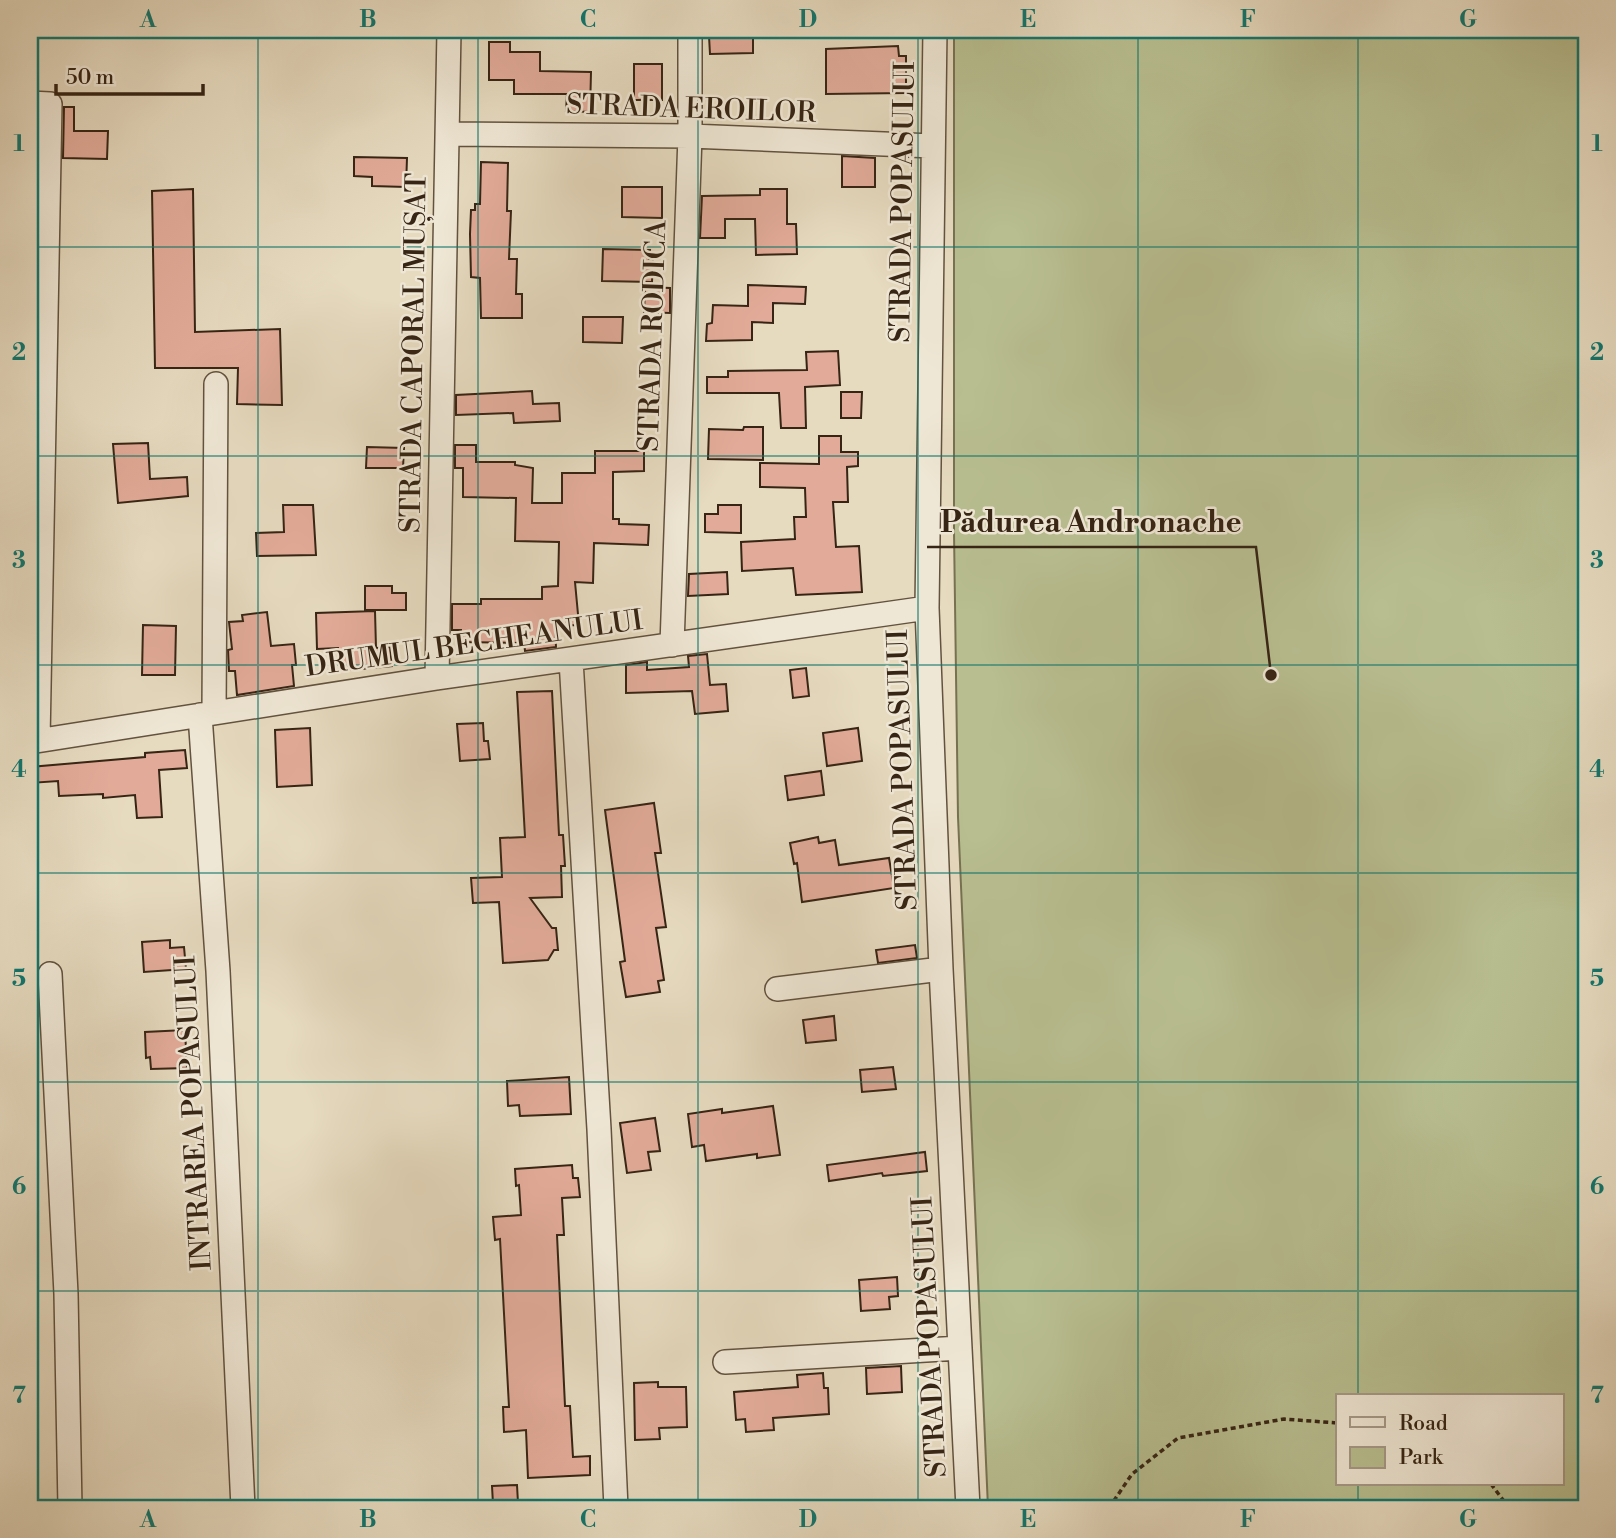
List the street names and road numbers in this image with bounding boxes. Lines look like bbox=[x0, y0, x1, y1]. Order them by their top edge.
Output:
street label: STRADA POPASULUI bbox=[883, 61, 923, 343]
street label: STRADA EROILOR bbox=[566, 87, 817, 131]
street label: STRADA CAPORAL MUȘAT bbox=[393, 173, 435, 533]
street label: STRADA RODICA bbox=[631, 219, 675, 452]
street label: DRUMUL BECHEANULUI bbox=[303, 603, 645, 685]
street label: STRADA POPASULUI bbox=[881, 628, 925, 911]
street label: INTRAREA POPASULUI bbox=[168, 954, 220, 1271]
street label: STRADA POPASULUI bbox=[905, 1195, 955, 1478]

